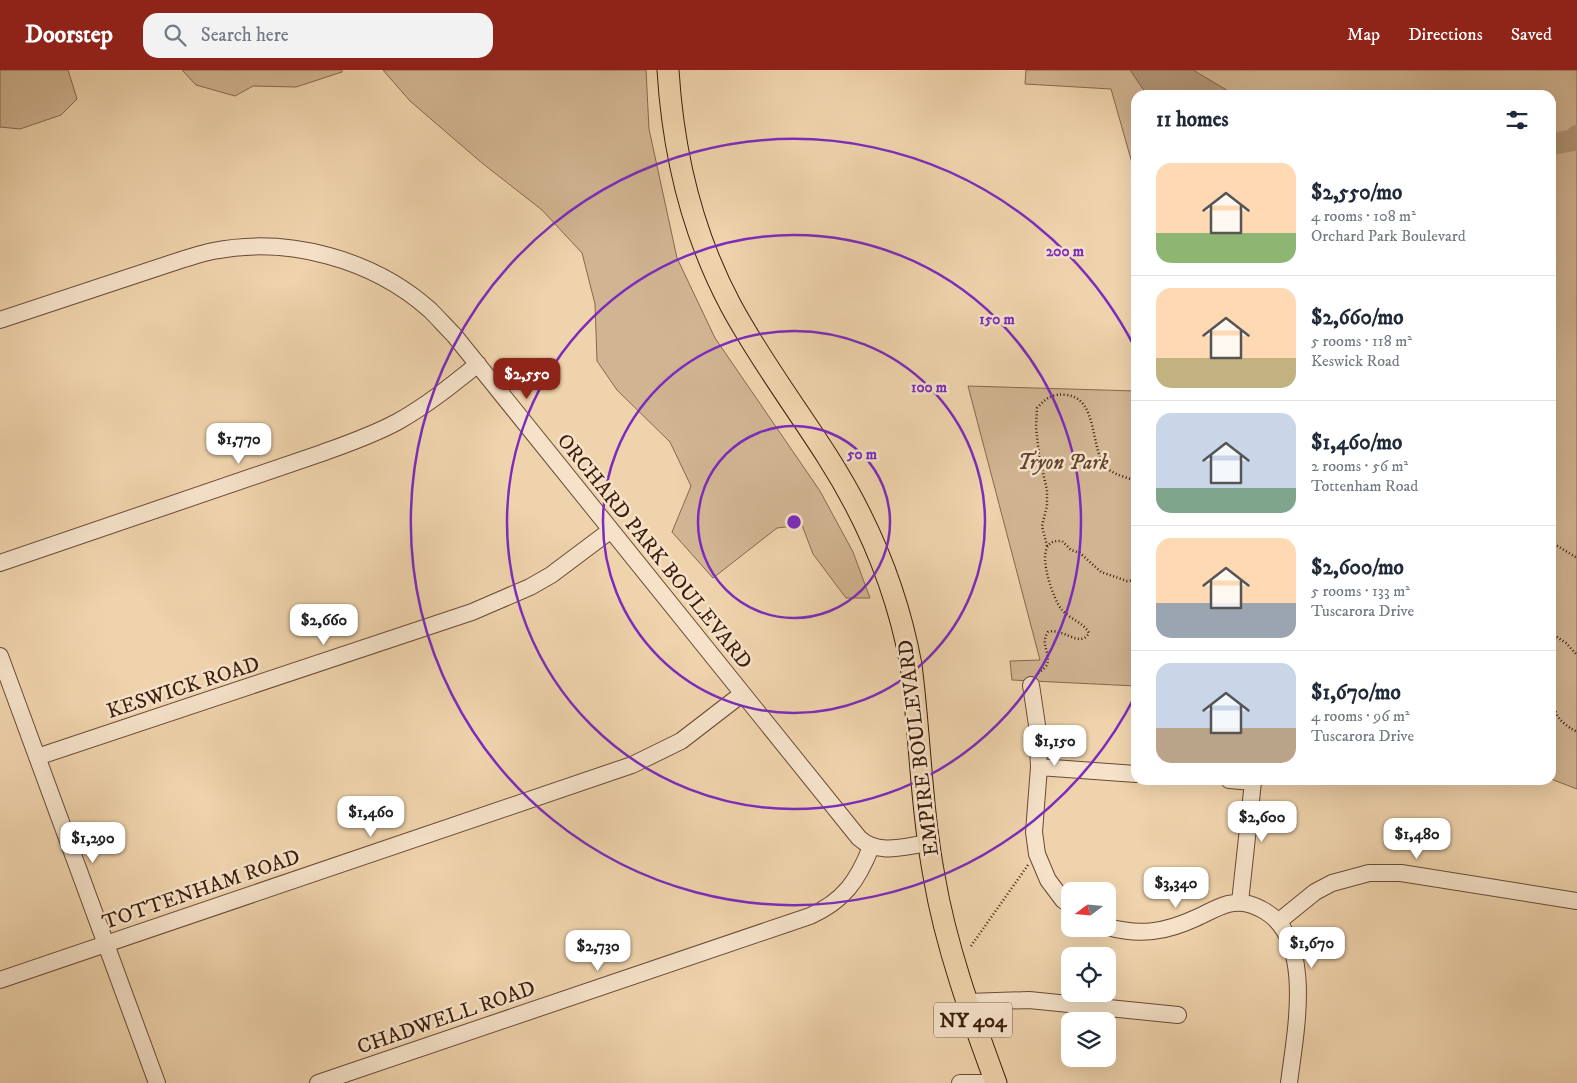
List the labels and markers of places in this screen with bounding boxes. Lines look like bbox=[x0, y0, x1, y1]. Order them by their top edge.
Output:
pin: $2,550 bbox=[486, 358, 568, 400]
pin: $1,770 bbox=[198, 422, 280, 465]
centre of rings bbox=[785, 513, 803, 531]
pin: $2,660 bbox=[283, 604, 365, 646]
pin: $1,150 bbox=[1014, 724, 1096, 767]
pin: $1,460 bbox=[330, 796, 412, 838]
pin: $2,600 bbox=[1221, 800, 1303, 843]
pin: $1,480 bbox=[1376, 818, 1458, 860]
pin: $1,290 bbox=[52, 822, 134, 864]
pin: $3,340 bbox=[1135, 866, 1217, 909]
pin: $1,670 bbox=[1271, 926, 1353, 969]
pin: $2,730 bbox=[557, 930, 639, 972]

